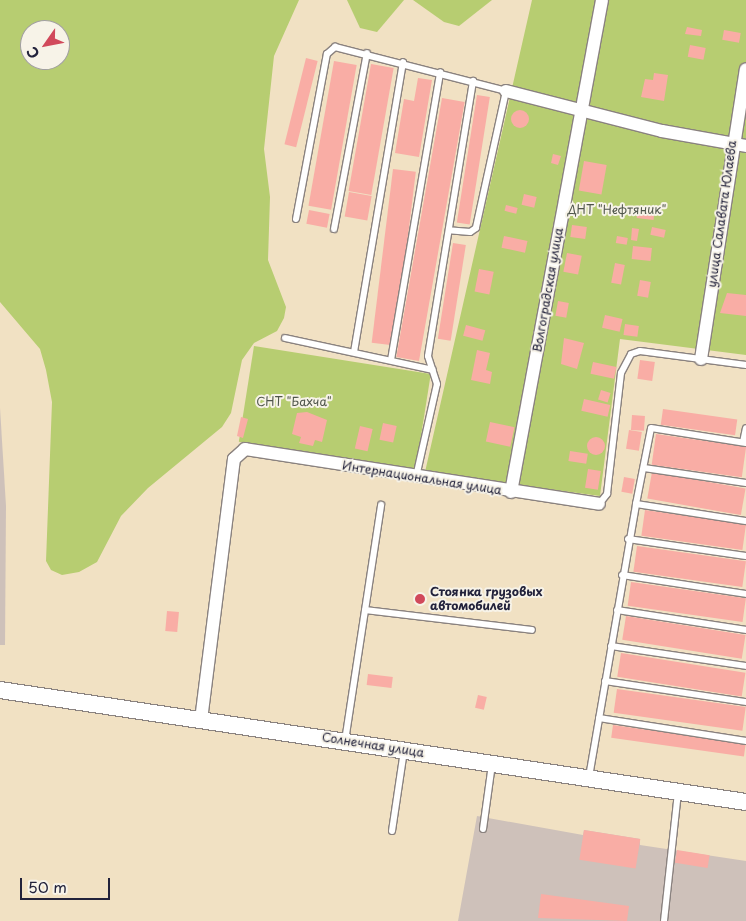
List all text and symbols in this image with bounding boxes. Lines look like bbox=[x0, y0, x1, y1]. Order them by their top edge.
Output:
north arrow bbox=[20, 20, 70, 70]
text: С bbox=[21, 43, 45, 63]
street label: улица Салавата Юлаева bbox=[704, 139, 740, 289]
park label: ДНТ "Нефтяник" bbox=[567, 203, 667, 217]
street label: Волгоградская улица bbox=[530, 226, 566, 354]
park label: СНТ "Бахча" bbox=[256, 395, 332, 409]
street label: Интернациональная улица bbox=[341, 458, 503, 498]
place label: Стоянка грузовых автомобилей bbox=[430, 585, 543, 613]
marker: Стоянка грузовых автомобилей bbox=[414, 593, 426, 605]
street label: Солнечная улица bbox=[321, 730, 425, 760]
scale bar bbox=[22, 868, 112, 900]
text: 50 m bbox=[28, 875, 67, 898]

